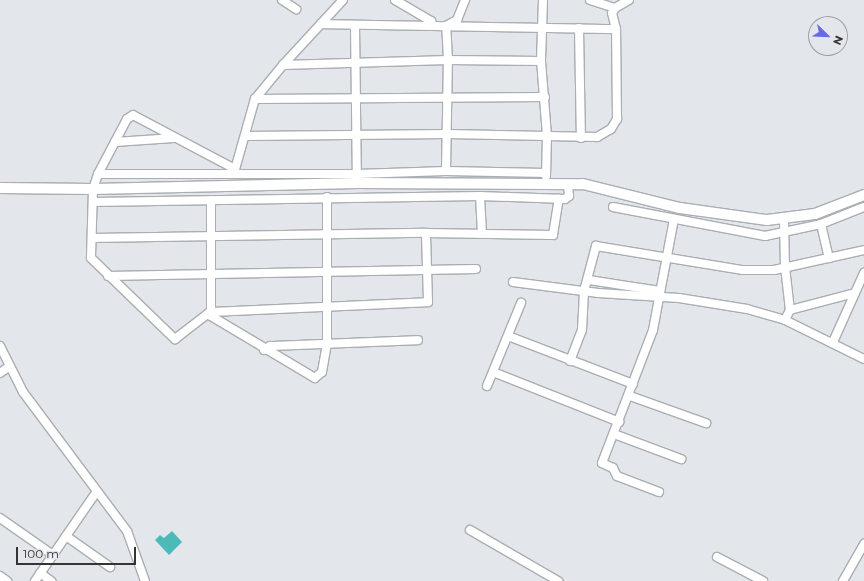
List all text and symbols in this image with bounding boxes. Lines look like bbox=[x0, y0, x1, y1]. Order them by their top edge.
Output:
north arrow bbox=[808, 16, 848, 56]
text: N bbox=[830, 33, 846, 47]
scale bar bbox=[18, 539, 138, 565]
text: 100 m bbox=[23, 546, 59, 561]

